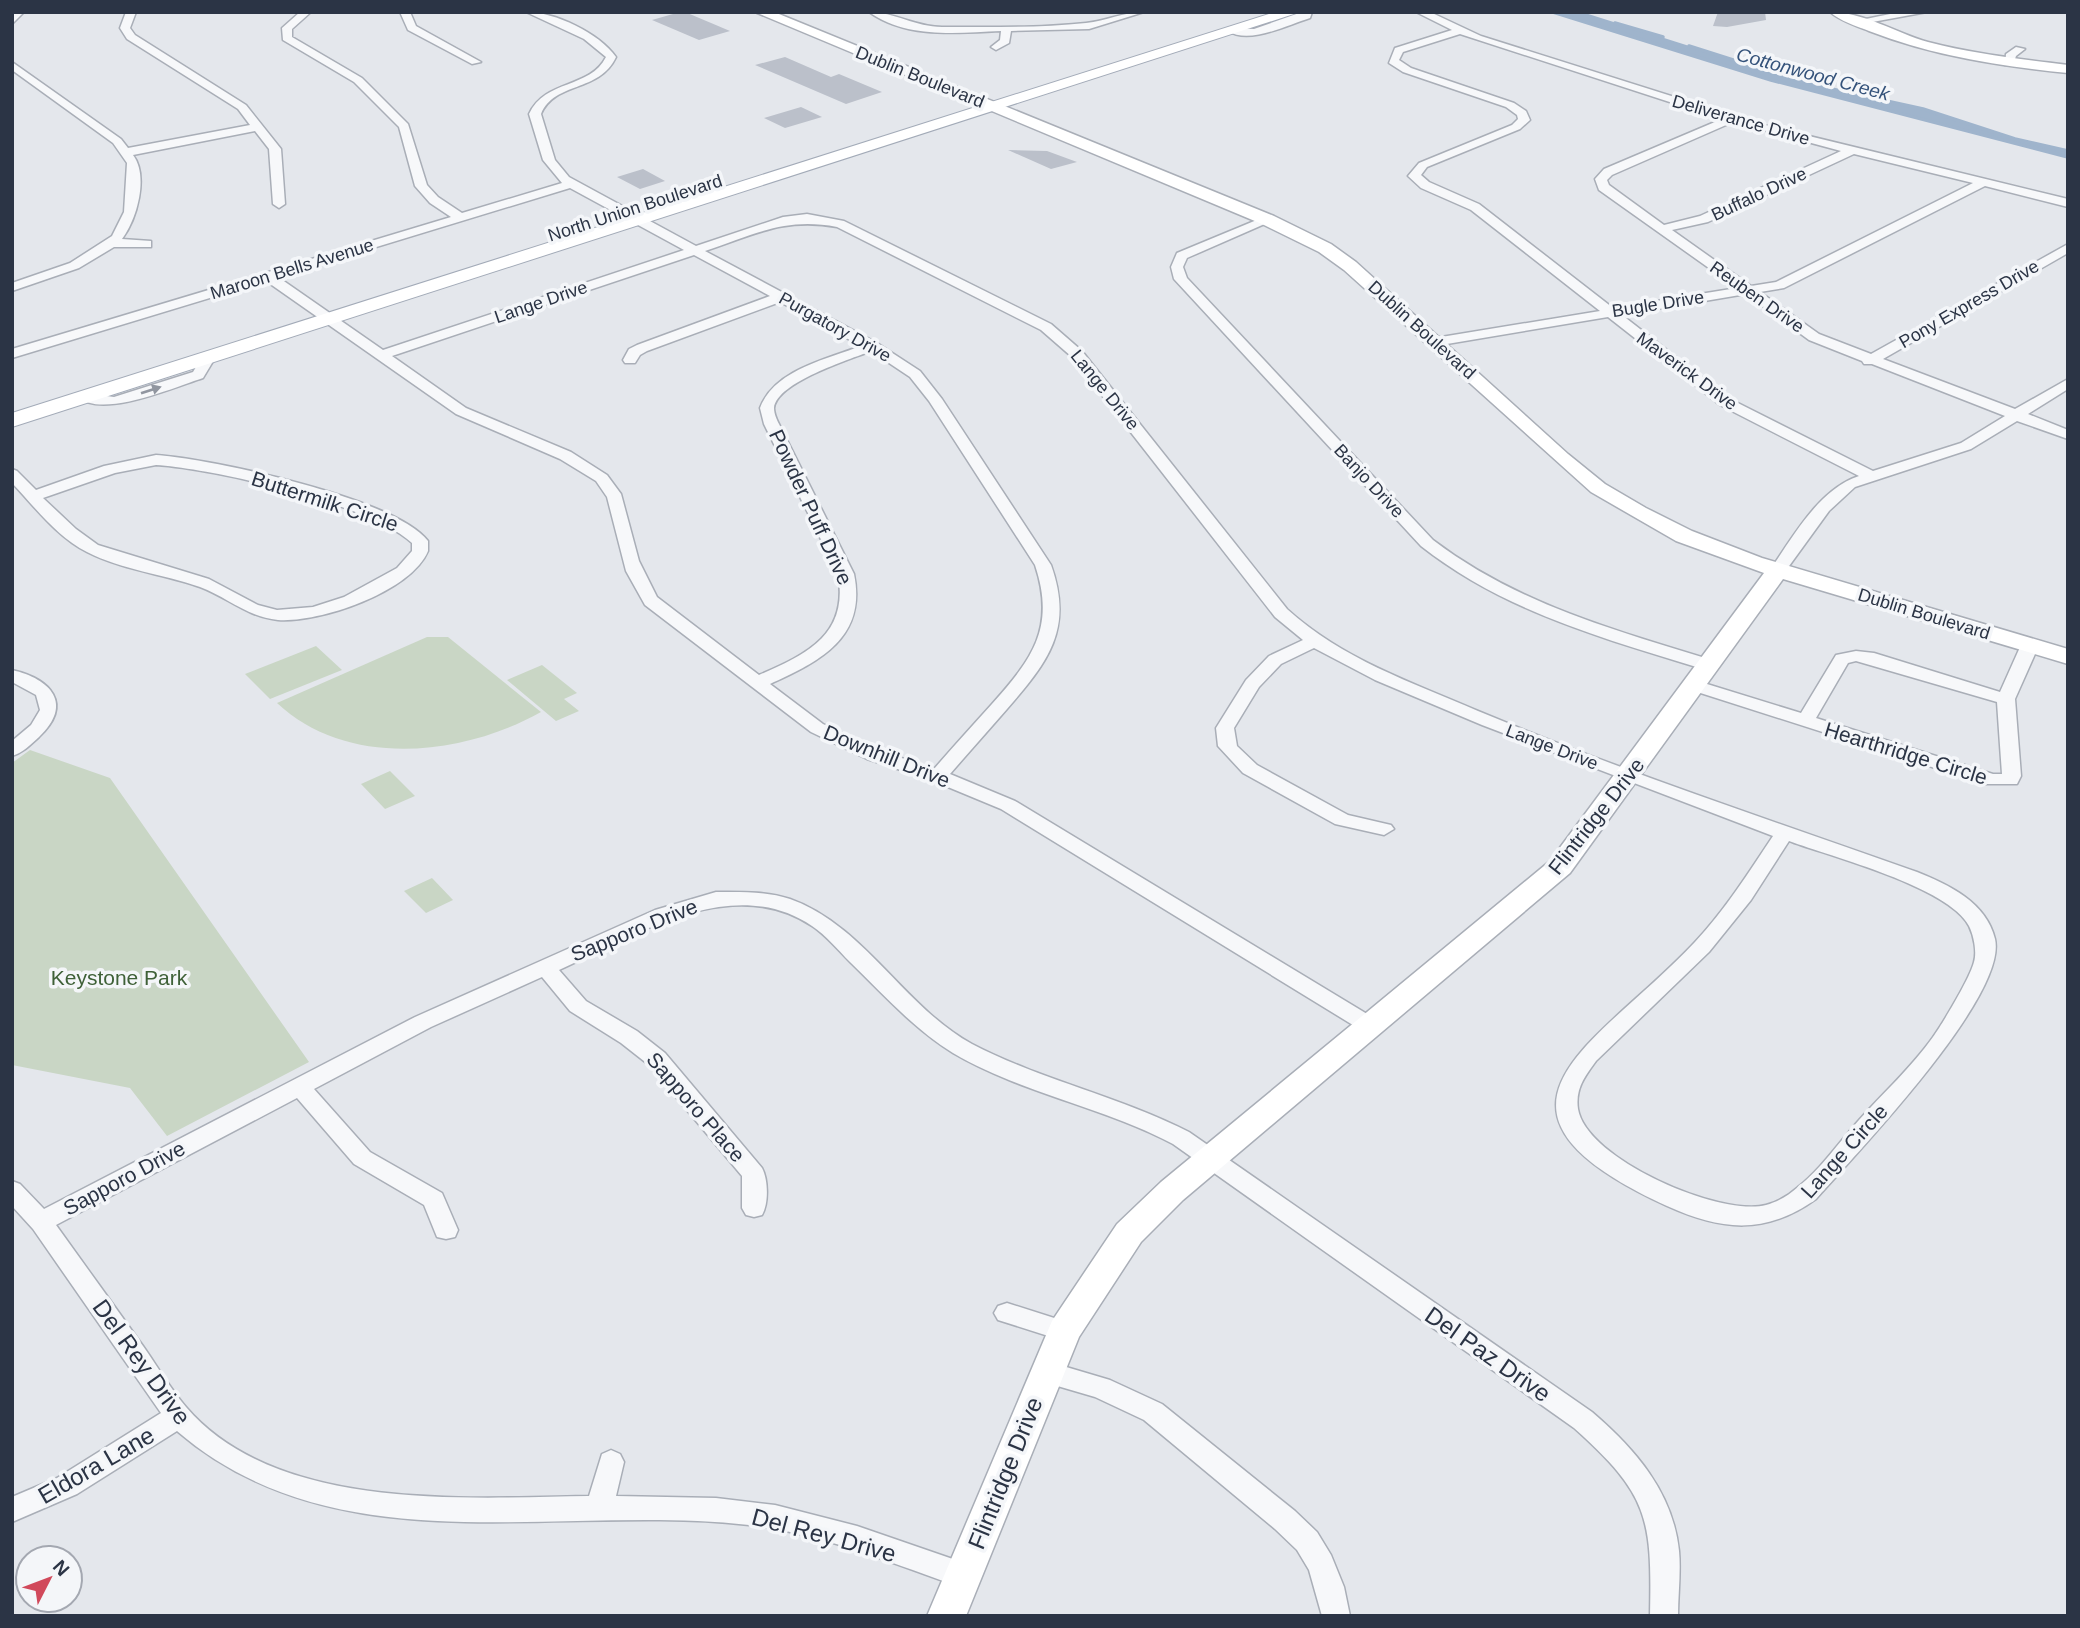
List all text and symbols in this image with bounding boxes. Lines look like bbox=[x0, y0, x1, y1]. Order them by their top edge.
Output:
street label: Dublin Boulevard bbox=[853, 42, 987, 112]
water label: Cottonwood Creek bbox=[1734, 43, 1893, 105]
street label: Deliverance Drive bbox=[1670, 91, 1812, 149]
street label: Buffalo Drive bbox=[1708, 163, 1810, 225]
street label: North Union Boulevard bbox=[545, 170, 725, 246]
street label: Maroon Bells Avenue bbox=[208, 235, 376, 303]
street label: Pony Express Drive bbox=[1896, 256, 2042, 352]
street label: Reuben Drive bbox=[1706, 257, 1808, 337]
street label: Lange Drive bbox=[492, 277, 590, 327]
street label: Dublin Boulevard bbox=[1364, 277, 1480, 383]
street label: Bugle Drive bbox=[1610, 287, 1706, 321]
street label: Purgatory Drive bbox=[775, 288, 895, 366]
street label: Maverick Drive bbox=[1633, 328, 1741, 414]
street label: Lange Drive bbox=[1067, 346, 1143, 434]
one-way arrow bbox=[141, 384, 162, 395]
street label: Powder Puff Drive bbox=[765, 426, 857, 588]
street label: Banjo Drive bbox=[1330, 440, 1408, 522]
street label: Buttermilk Circle bbox=[249, 466, 401, 536]
street label: Dublin Boulevard bbox=[1856, 584, 1992, 644]
street label: Hearthridge Circle bbox=[1822, 717, 1990, 789]
street label: Downhill Drive bbox=[820, 720, 954, 792]
street label: Lange Drive bbox=[1503, 720, 1601, 774]
street label: Flintridge Drive bbox=[1543, 753, 1649, 879]
street label: Sapporo Drive bbox=[567, 894, 701, 966]
park label: Keystone Park bbox=[51, 966, 188, 989]
street label: Sapporo Place bbox=[642, 1047, 750, 1167]
street label: Lange Circle bbox=[1796, 1099, 1892, 1203]
street label: Sapporo Drive bbox=[59, 1136, 189, 1220]
street label: Del Rey Drive bbox=[88, 1294, 196, 1430]
street label: Del Paz Drive bbox=[1420, 1301, 1556, 1407]
street label: Flintridge Drive bbox=[962, 1393, 1048, 1553]
street label: Eldora Lane bbox=[33, 1421, 159, 1509]
street label: Del Rey Drive bbox=[749, 1503, 899, 1567]
north arrow bbox=[14, 1544, 84, 1614]
text: N bbox=[49, 1556, 74, 1580]

